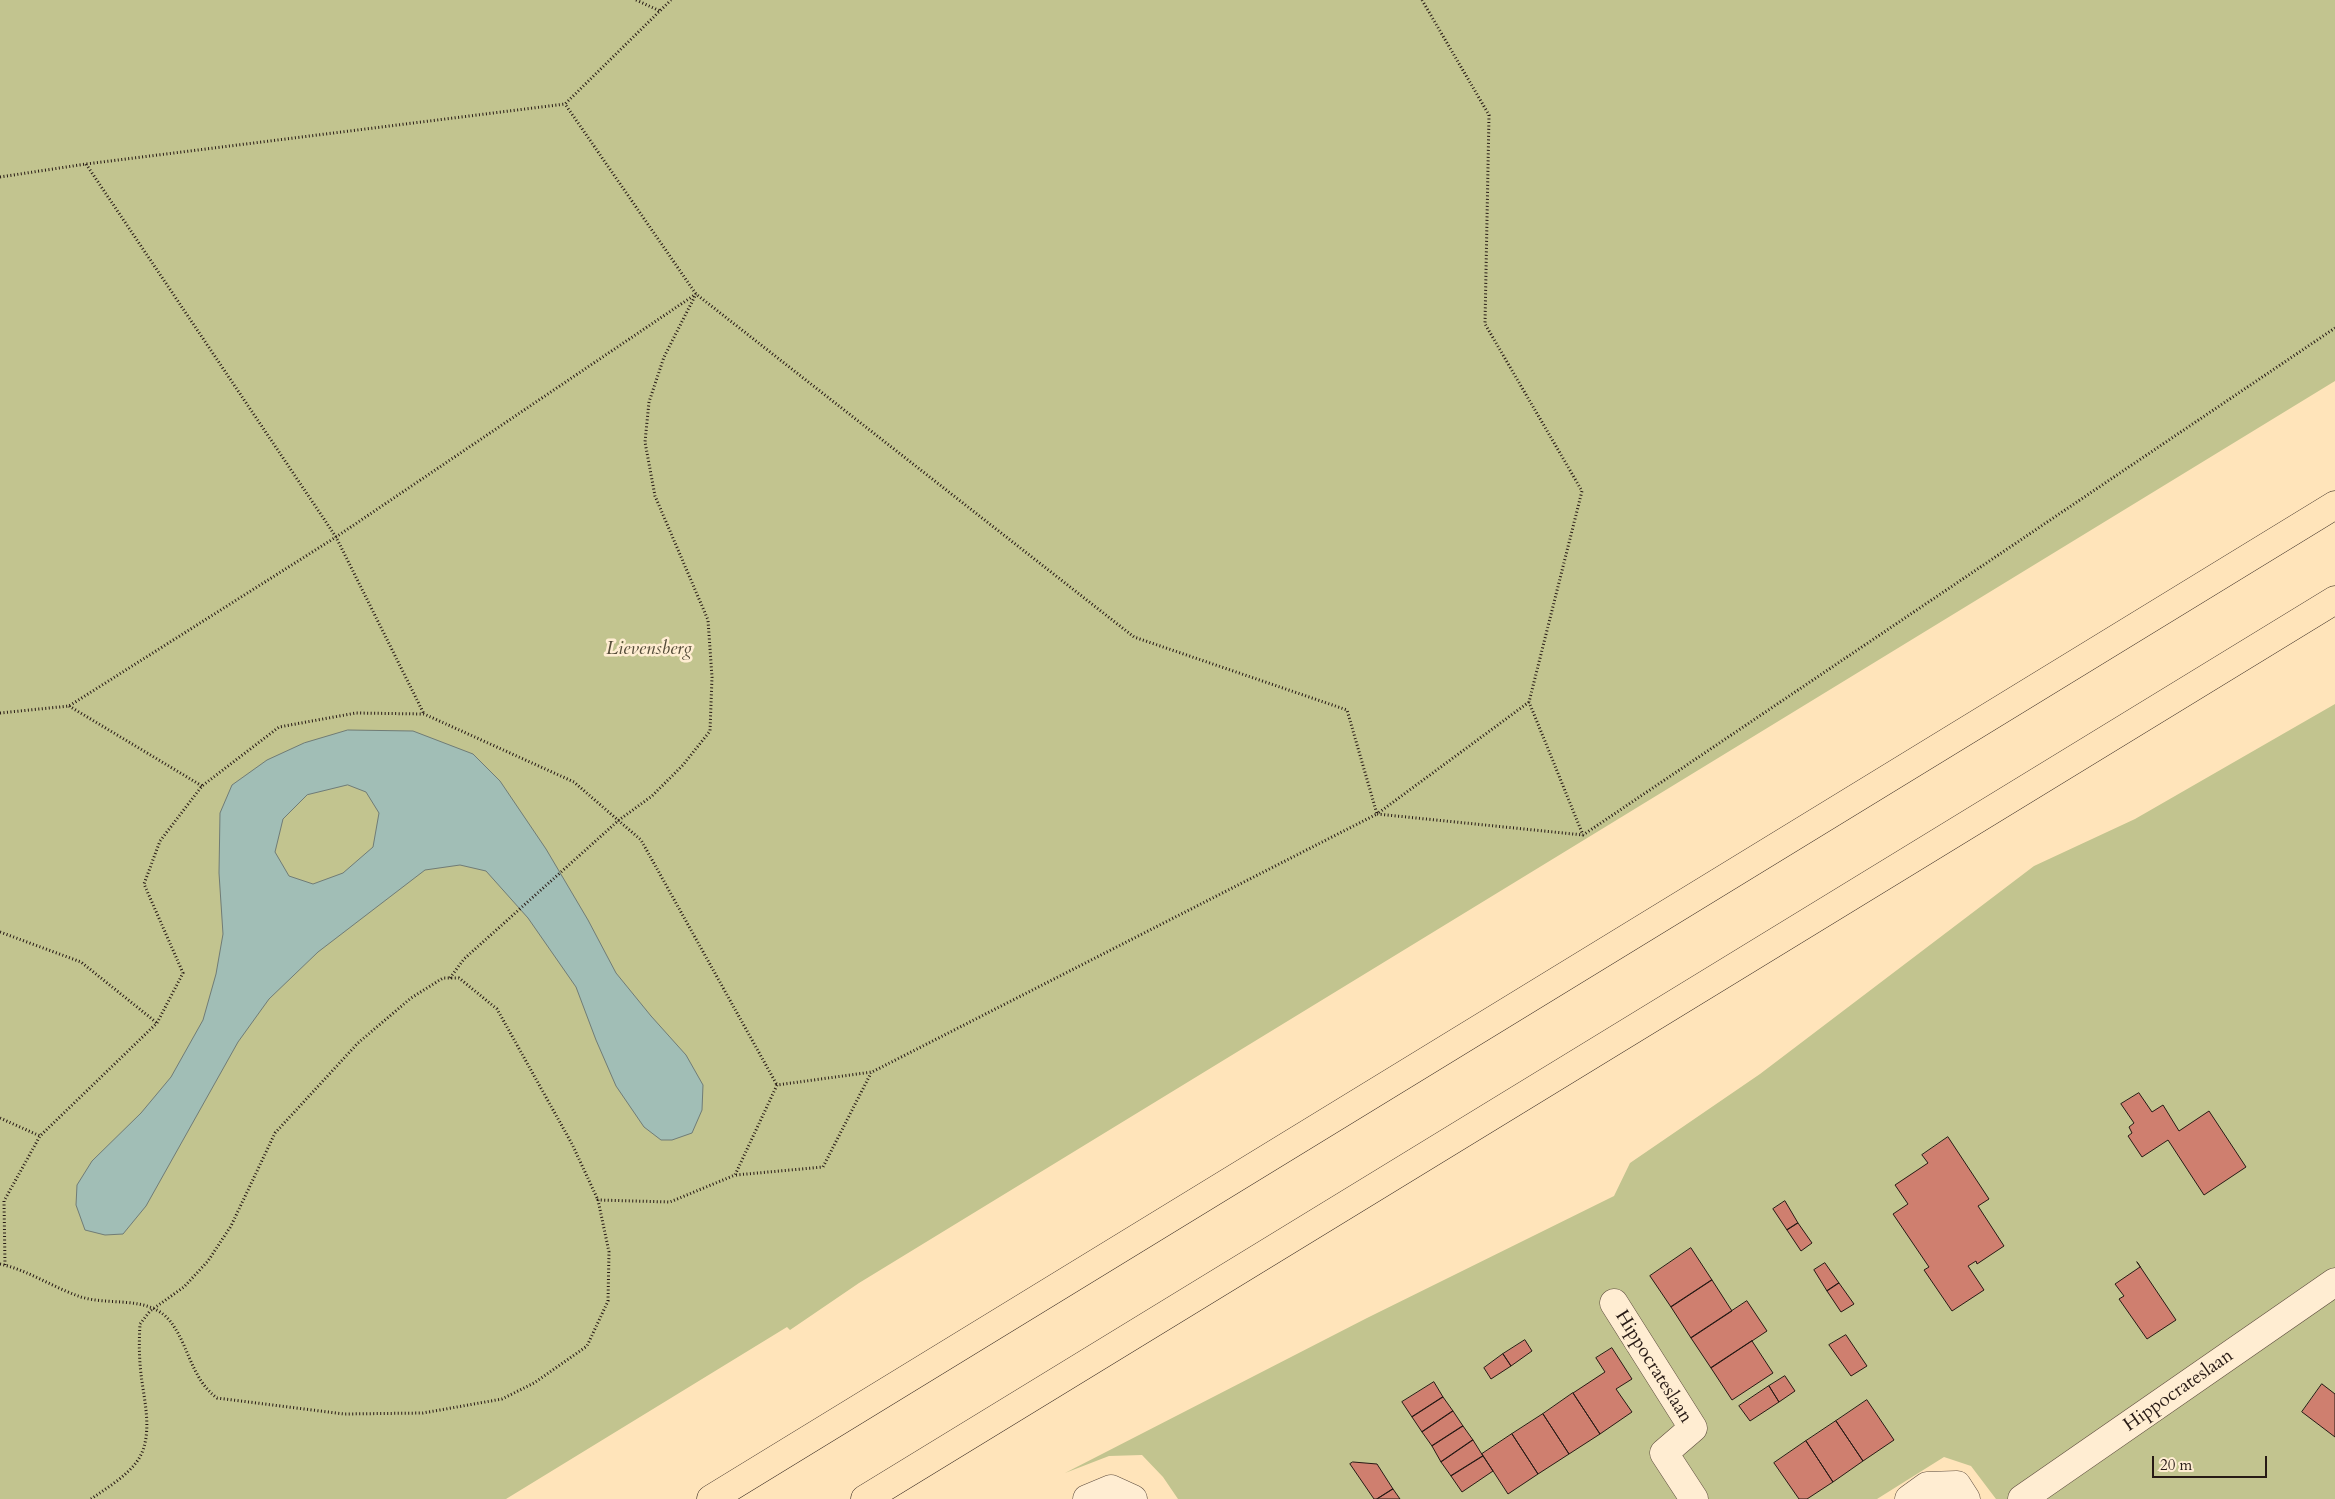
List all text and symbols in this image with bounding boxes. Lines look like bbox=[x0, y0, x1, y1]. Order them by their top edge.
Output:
park label: Lievensberg bbox=[606, 639, 692, 661]
street label: Hippocrateslaan bbox=[1609, 1306, 1697, 1428]
street label: Hippocrateslaan bbox=[2120, 1345, 2238, 1437]
scale bar bbox=[2155, 1446, 2270, 1478]
text: 20 m bbox=[2160, 1455, 2192, 1475]

